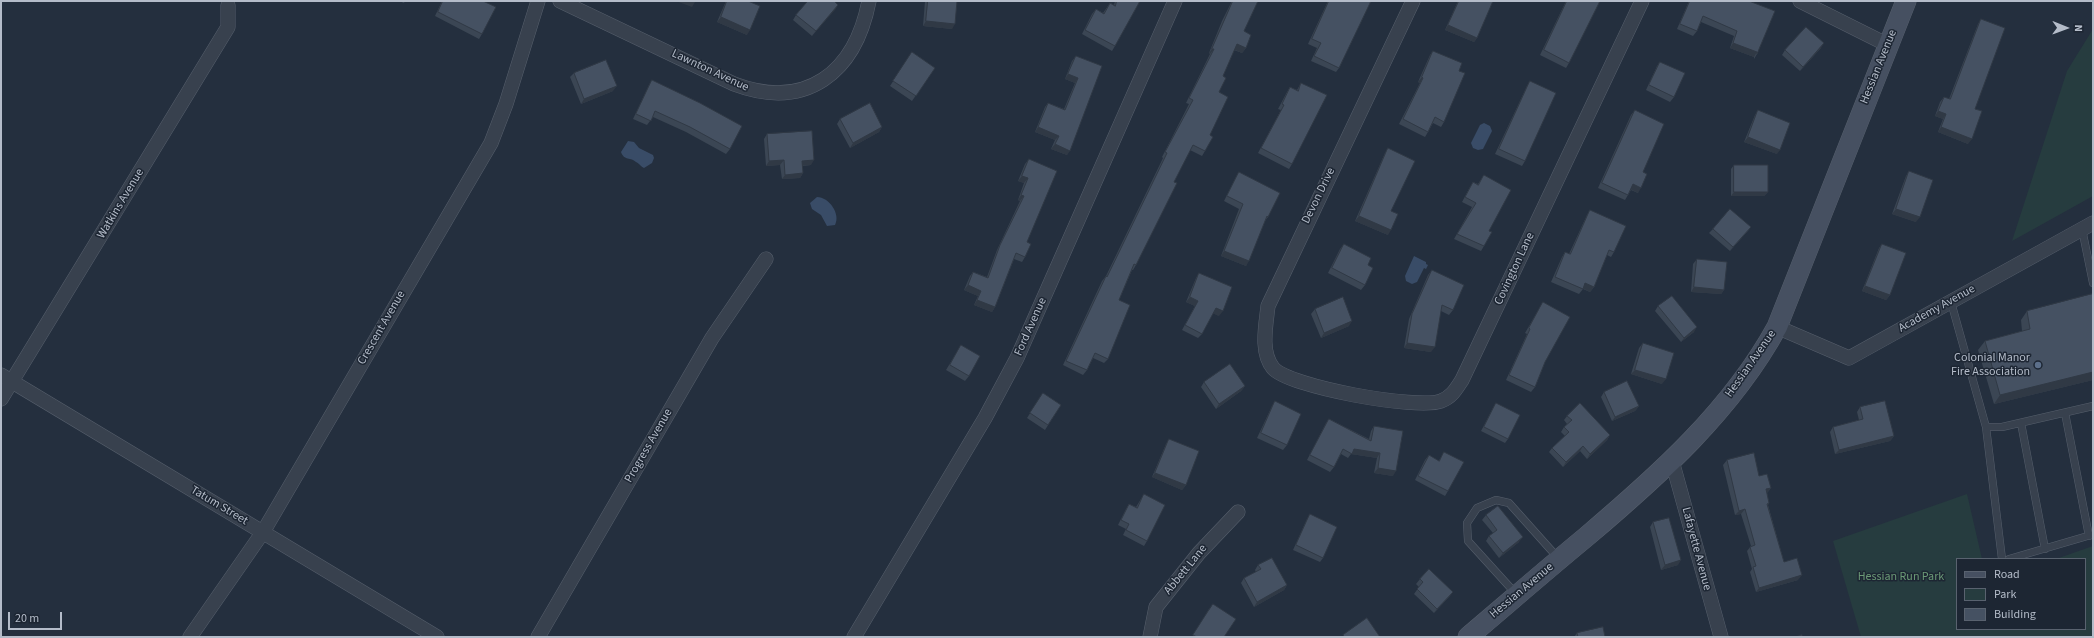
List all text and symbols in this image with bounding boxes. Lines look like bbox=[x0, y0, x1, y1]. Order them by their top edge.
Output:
north arrow bbox=[2046, 8, 2086, 48]
text: N bbox=[2071, 24, 2086, 32]
street label: Hessian Avenue bbox=[1858, 28, 1900, 106]
street label: Lawnton Avenue bbox=[669, 47, 751, 95]
street label: Watkins Avenue bbox=[94, 166, 148, 242]
street label: Devon Drive bbox=[1299, 166, 1339, 226]
street label: Covington Lane bbox=[1492, 231, 1538, 307]
street label: Academy Avenue bbox=[1896, 282, 1978, 336]
street label: Crescent Avenue bbox=[355, 288, 409, 368]
street label: Ford Avenue bbox=[1012, 296, 1050, 358]
street label: Hessian Avenue bbox=[1723, 328, 1779, 400]
place label: Colonial Manor Fire Association bbox=[1951, 351, 2030, 379]
marker: Colonial Manor Fire Association bbox=[2033, 360, 2043, 370]
street label: Progress Avenue bbox=[622, 407, 676, 485]
street label: Tatum Street bbox=[188, 483, 250, 529]
street label: Lafayette Avenue bbox=[1678, 506, 1714, 592]
street label: Abbett Lane bbox=[1161, 542, 1211, 598]
legend bbox=[1956, 558, 2086, 630]
street label: Hessian Avenue bbox=[1487, 560, 1557, 622]
text: Road bbox=[1994, 566, 2020, 583]
park label: Hessian Run Park bbox=[1858, 570, 1944, 584]
text: Park bbox=[1994, 586, 2016, 603]
scale bar bbox=[10, 604, 64, 630]
text: Building bbox=[1994, 606, 2036, 623]
text: 20 m bbox=[15, 610, 39, 627]

